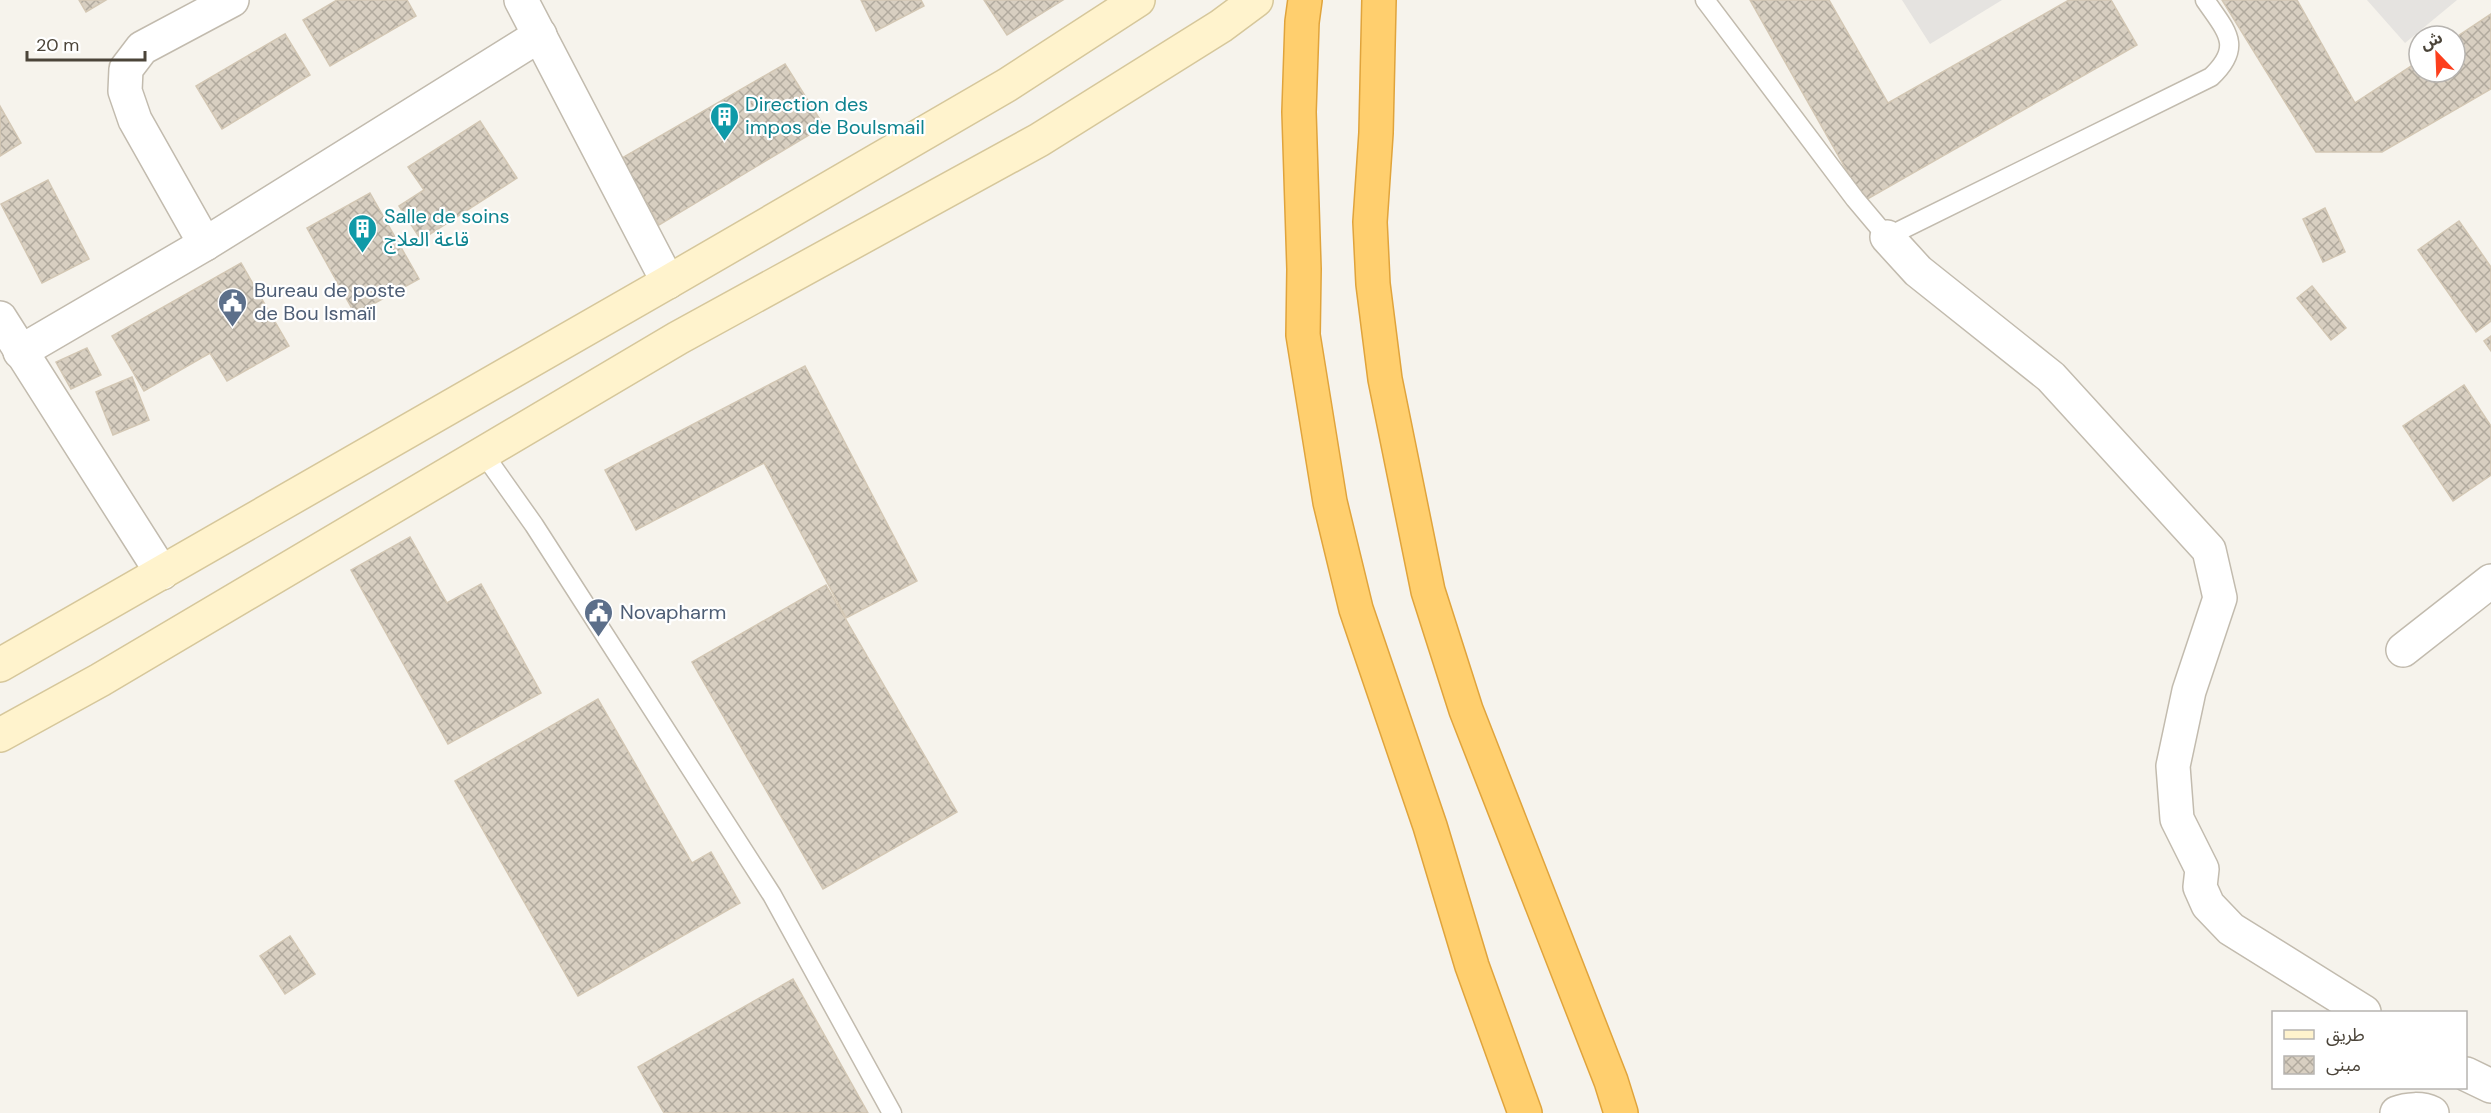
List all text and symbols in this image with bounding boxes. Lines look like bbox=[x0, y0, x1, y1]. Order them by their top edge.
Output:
scale bar bbox=[27, 24, 146, 62]
north arrow bbox=[2407, 24, 2467, 84]
text: ش bbox=[2417, 27, 2446, 55]
text: 20 m bbox=[36, 33, 79, 57]
place label: Direction des impos de BouIsmail bbox=[745, 91, 925, 140]
building icon: Direction des impos de BouIsmail bbox=[708, 100, 740, 142]
place label: Salle de soins قاعة العلاج bbox=[384, 203, 510, 254]
building icon: Salle de soins قاعة العلاج bbox=[347, 212, 379, 254]
place label: Bureau de poste de Bou Ismaïl bbox=[254, 277, 406, 326]
public building icon: Bureau de poste de Bou Ismaïl bbox=[217, 286, 249, 328]
public building icon: Novapharm bbox=[583, 596, 615, 638]
place label: Novapharm bbox=[620, 599, 726, 625]
legend bbox=[2272, 1011, 2467, 1089]
text: طريق bbox=[2326, 1023, 2365, 1047]
text: مبنى bbox=[2326, 1053, 2361, 1077]

